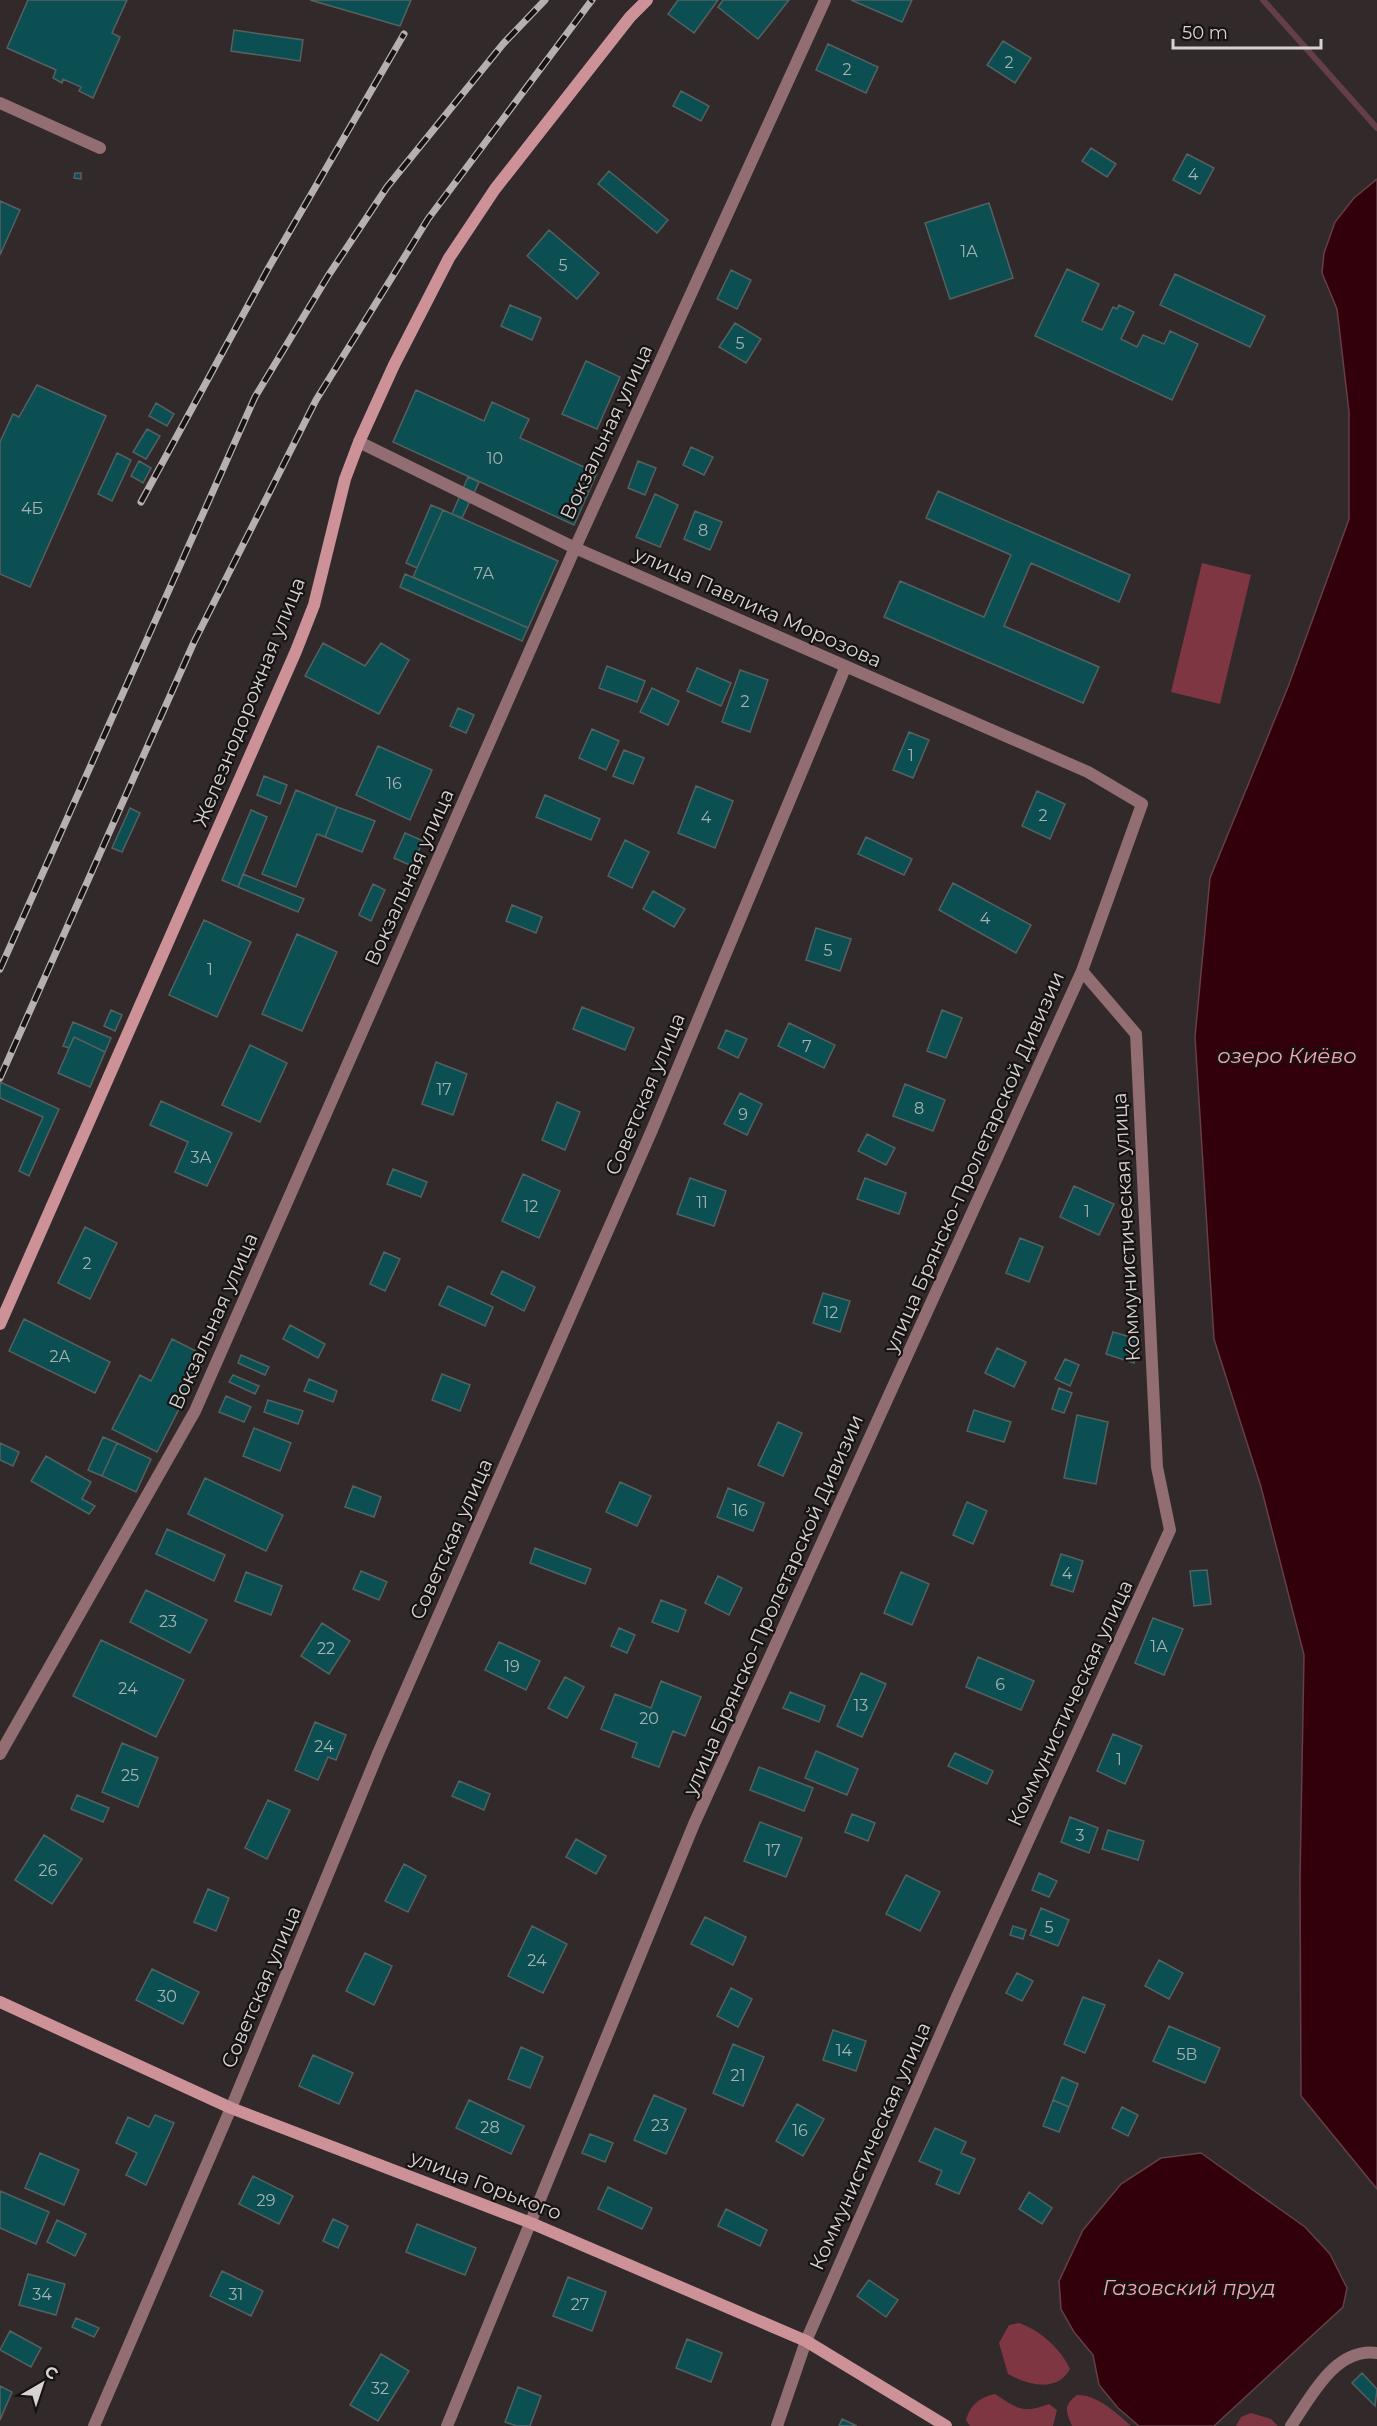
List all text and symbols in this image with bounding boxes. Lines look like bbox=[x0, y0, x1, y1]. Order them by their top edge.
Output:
scale bar bbox=[1173, 12, 1322, 50]
text: 50 m bbox=[1182, 22, 1228, 44]
house number: 2 bbox=[1004, 53, 1014, 72]
house number: 2 bbox=[842, 60, 852, 79]
house number: 4 bbox=[1188, 165, 1199, 184]
house number: 1А bbox=[960, 242, 978, 261]
house number: 5 bbox=[558, 256, 568, 275]
house number: 5 bbox=[735, 334, 745, 353]
street label: Вокзальная улица bbox=[555, 341, 657, 523]
house number: 10 bbox=[487, 449, 503, 468]
house number: 4Б bbox=[21, 499, 43, 518]
house number: 8 bbox=[698, 521, 708, 540]
street label: улица Павлика Морозова bbox=[630, 541, 885, 673]
house number: 7А bbox=[474, 564, 494, 583]
street label: Железнодорожная улица bbox=[188, 574, 310, 830]
house number: 2 bbox=[740, 692, 750, 711]
house number: 1 bbox=[908, 746, 914, 765]
house number: 16 bbox=[386, 774, 402, 793]
street label: Вокзальная улица bbox=[359, 785, 459, 969]
house number: 2 bbox=[1038, 806, 1048, 825]
house number: 4 bbox=[701, 808, 712, 827]
house number: 4 bbox=[980, 909, 991, 928]
house number: 5 bbox=[823, 941, 833, 960]
house number: 1 bbox=[207, 960, 213, 979]
street label: улица Брянско-Пролетарской Дивизии bbox=[878, 968, 1069, 1357]
street label: Советская улица bbox=[600, 1009, 690, 1179]
house number: 7 bbox=[802, 1037, 812, 1056]
water label: озеро Киёво bbox=[1217, 1043, 1357, 1068]
house number: 17 bbox=[436, 1080, 452, 1099]
street label: Коммунистическая улица bbox=[1107, 1092, 1145, 1362]
house number: 8 bbox=[914, 1099, 924, 1118]
house number: 9 bbox=[738, 1105, 748, 1124]
house number: 3А bbox=[191, 1148, 212, 1167]
house number: 11 bbox=[696, 1193, 708, 1212]
house number: 12 bbox=[524, 1197, 538, 1216]
house number: 1 bbox=[1084, 1202, 1090, 1221]
street label: Вокзальная улица bbox=[163, 1229, 263, 1413]
house number: 2 bbox=[82, 1254, 92, 1273]
house number: 12 bbox=[824, 1303, 838, 1322]
house number: 2А bbox=[50, 1347, 71, 1366]
street label: улица Брянско-Пролетарской Дивизии bbox=[677, 1411, 868, 1800]
street label: Советская улица bbox=[405, 1455, 497, 1623]
house number: 16 bbox=[732, 1501, 748, 1520]
house number: 4 bbox=[1062, 1564, 1073, 1583]
street label: Коммунистическая улица bbox=[1002, 1576, 1138, 1830]
house number: 23 bbox=[159, 1612, 177, 1631]
house number: 1А bbox=[1150, 1637, 1168, 1656]
house number: 22 bbox=[317, 1639, 335, 1658]
house number: 19 bbox=[504, 1657, 520, 1676]
house number: 6 bbox=[995, 1675, 1005, 1694]
house number: 24 bbox=[118, 1679, 138, 1698]
house number: 13 bbox=[854, 1696, 868, 1715]
house number: 20 bbox=[639, 1709, 659, 1728]
house number: 24 bbox=[314, 1737, 334, 1756]
house number: 1 bbox=[1116, 1750, 1122, 1769]
house number: 25 bbox=[121, 1766, 139, 1785]
house number: 3 bbox=[1075, 1826, 1085, 1845]
house number: 17 bbox=[765, 1841, 781, 1860]
house number: 26 bbox=[39, 1861, 58, 1880]
street label: Советская улица bbox=[216, 1902, 306, 2072]
house number: 5 bbox=[1044, 1918, 1054, 1937]
house number: 24 bbox=[527, 1951, 547, 1970]
house number: 30 bbox=[157, 1987, 177, 2006]
street label: Коммунистическая улица bbox=[804, 2018, 936, 2274]
house number: 14 bbox=[836, 2041, 853, 2060]
house number: 5В bbox=[1176, 2045, 1198, 2064]
house number: 21 bbox=[731, 2066, 745, 2085]
house number: 23 bbox=[651, 2116, 669, 2135]
house number: 28 bbox=[480, 2118, 500, 2137]
house number: 16 bbox=[792, 2121, 808, 2140]
street label: улица Горького bbox=[406, 2145, 565, 2225]
house number: 29 bbox=[257, 2191, 275, 2210]
water label: Газовский пруд bbox=[1102, 2275, 1276, 2300]
house number: 34 bbox=[32, 2285, 52, 2304]
house number: 31 bbox=[229, 2285, 243, 2304]
house number: 27 bbox=[571, 2295, 589, 2314]
north arrow bbox=[12, 2354, 72, 2414]
text: С bbox=[41, 2362, 62, 2384]
house number: 32 bbox=[371, 2379, 389, 2398]

